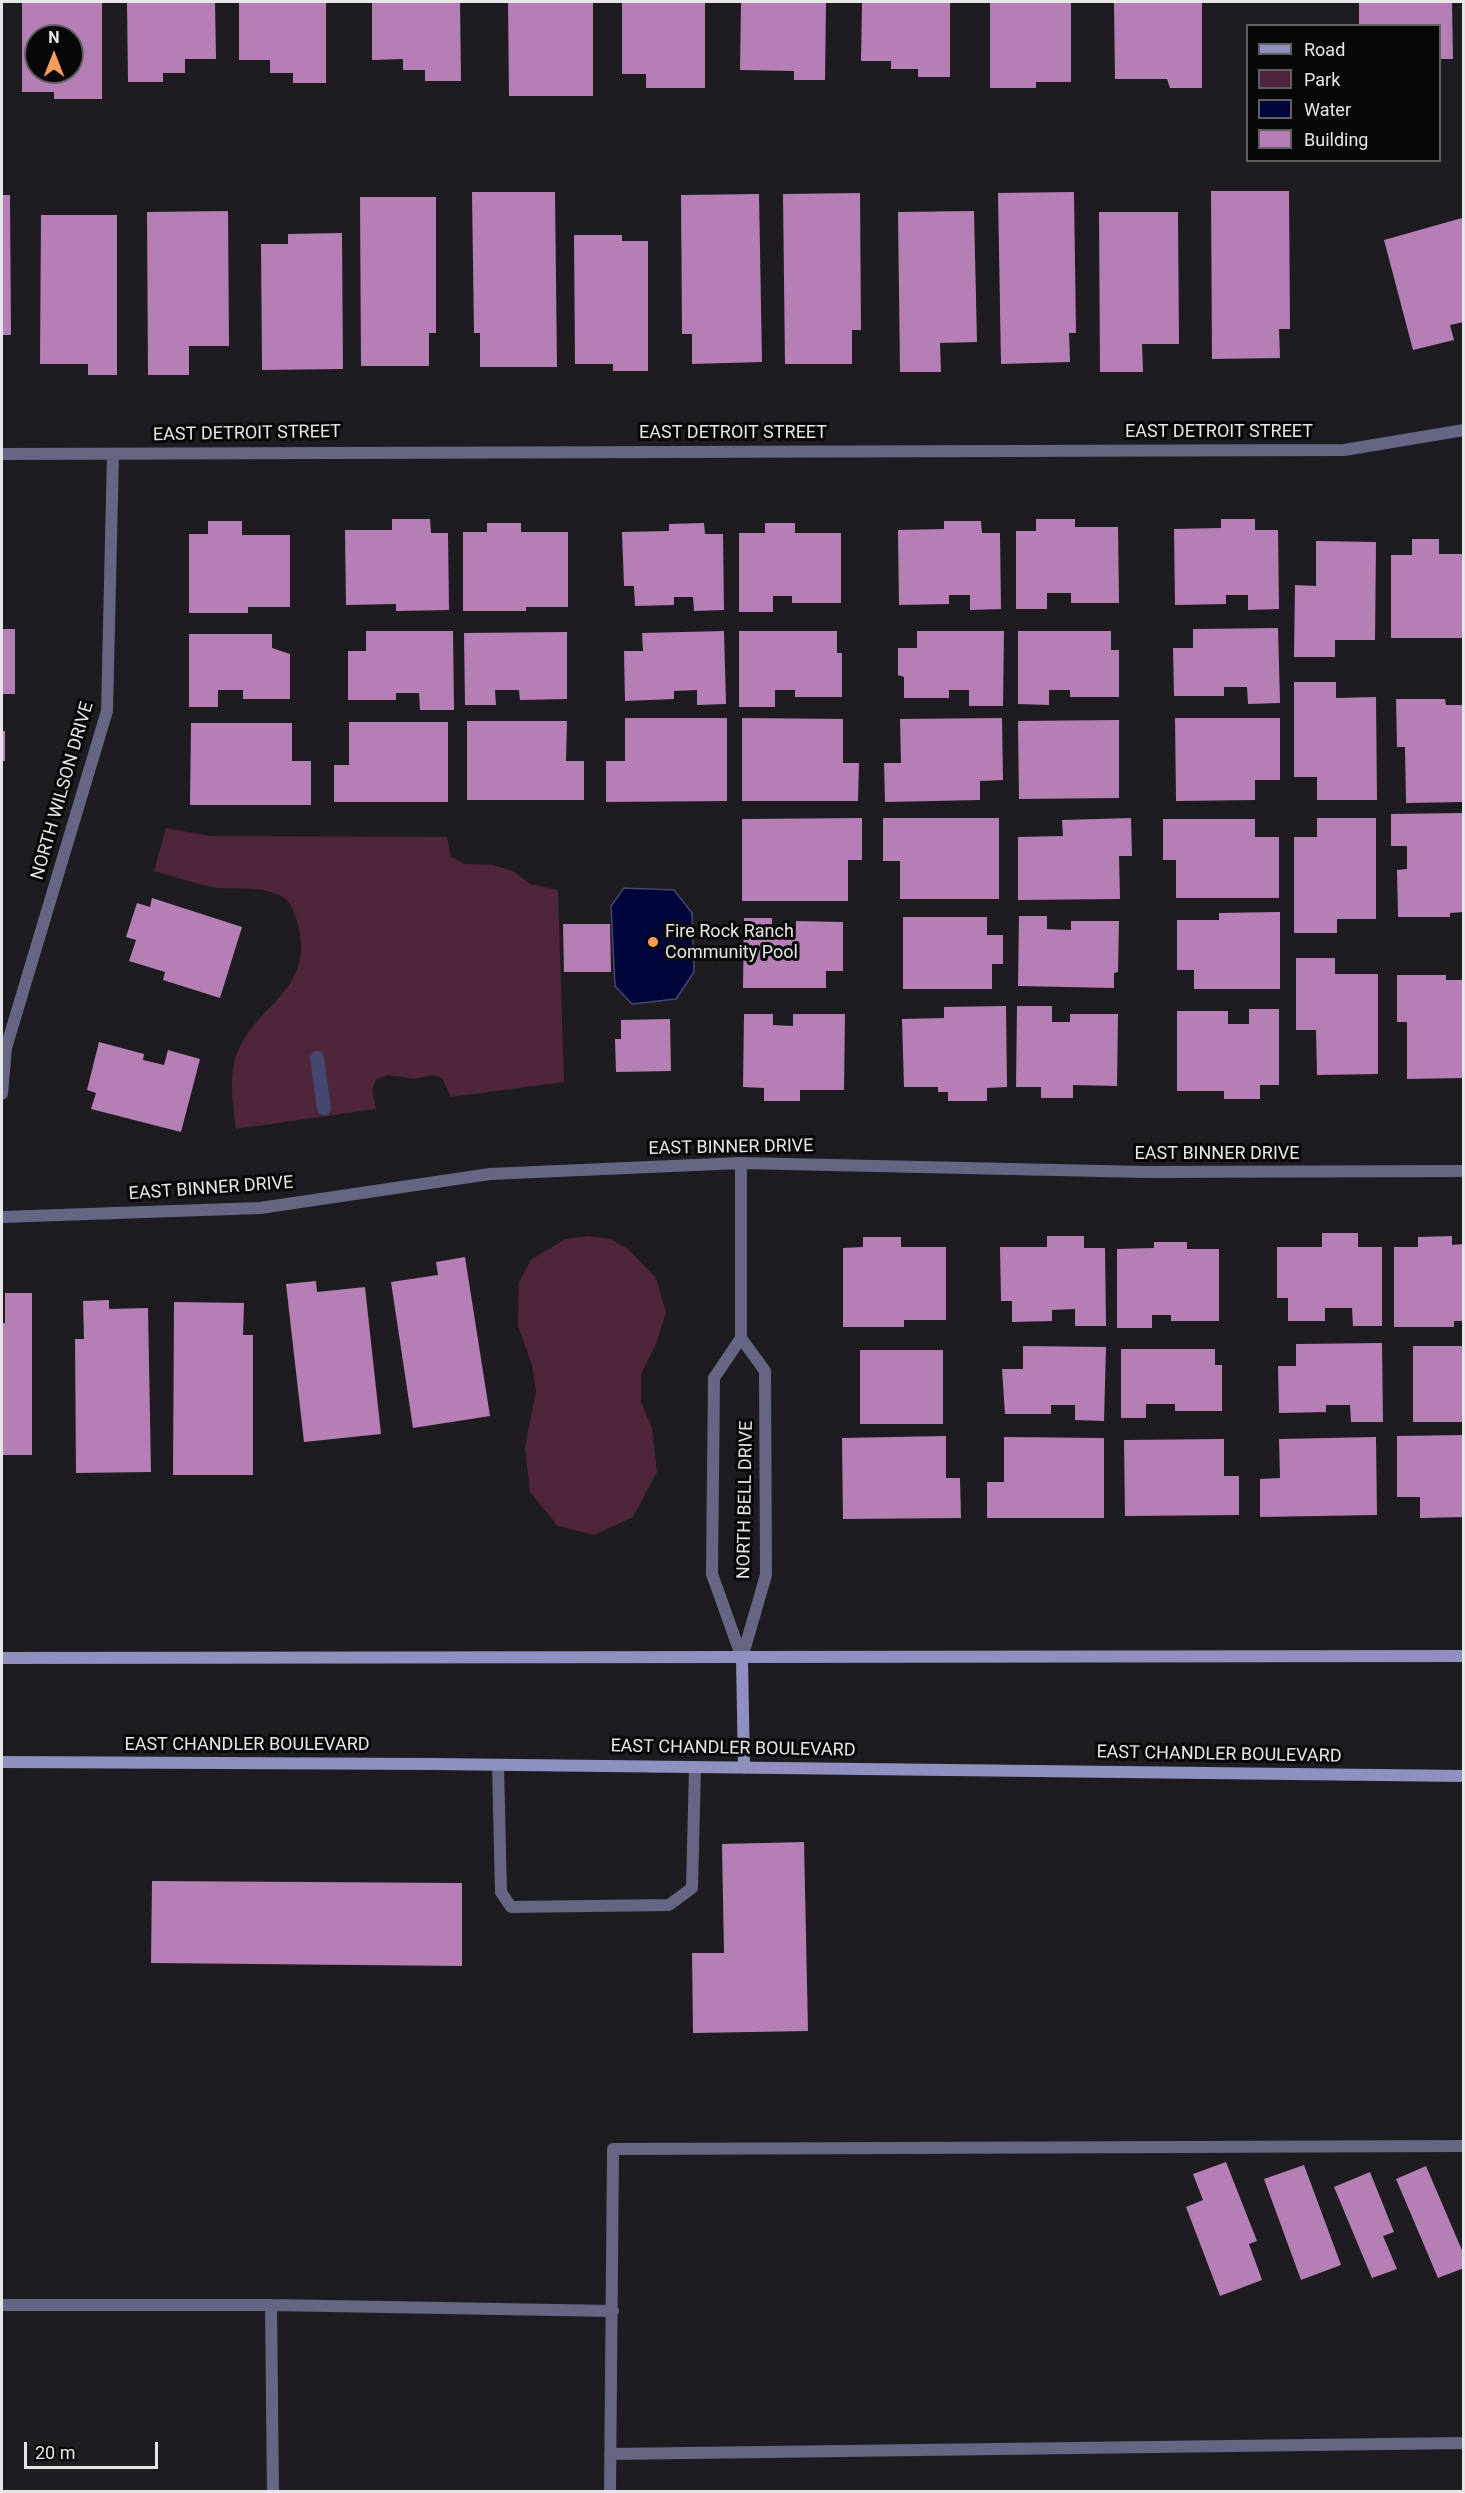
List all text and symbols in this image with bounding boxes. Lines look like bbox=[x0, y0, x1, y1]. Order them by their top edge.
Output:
north arrow bbox=[24, 24, 84, 84]
legend bbox=[1246, 24, 1441, 162]
text: N bbox=[48, 28, 60, 47]
text: Road bbox=[1304, 39, 1345, 60]
text: Park bbox=[1304, 69, 1340, 90]
text: Water bbox=[1304, 99, 1351, 120]
text: Building bbox=[1304, 129, 1368, 150]
street label: EAST DETROIT STREET bbox=[1125, 421, 1313, 443]
street label: EAST DETROIT STREET bbox=[153, 422, 341, 446]
street label: EAST DETROIT STREET bbox=[639, 422, 827, 444]
street label: NORTH WILSON DRIVE bbox=[27, 700, 99, 882]
place label: Fire Rock Ranch Community Pool bbox=[665, 921, 798, 964]
marker: Fire Rock Ranch Community Pool bbox=[646, 935, 660, 949]
street label: EAST BINNER DRIVE bbox=[648, 1136, 814, 1160]
street label: EAST BINNER DRIVE bbox=[1135, 1143, 1299, 1165]
street label: EAST BINNER DRIVE bbox=[128, 1172, 294, 1206]
street label: NORTH BELL DRIVE bbox=[734, 1421, 758, 1579]
street label: EAST CHANDLER BOULEVARD bbox=[124, 1734, 370, 1756]
street label: EAST CHANDLER BOULEVARD bbox=[610, 1736, 856, 1762]
street label: EAST CHANDLER BOULEVARD bbox=[1096, 1742, 1342, 1768]
scale bar bbox=[27, 2430, 160, 2468]
text: 20 m bbox=[35, 2442, 75, 2463]

